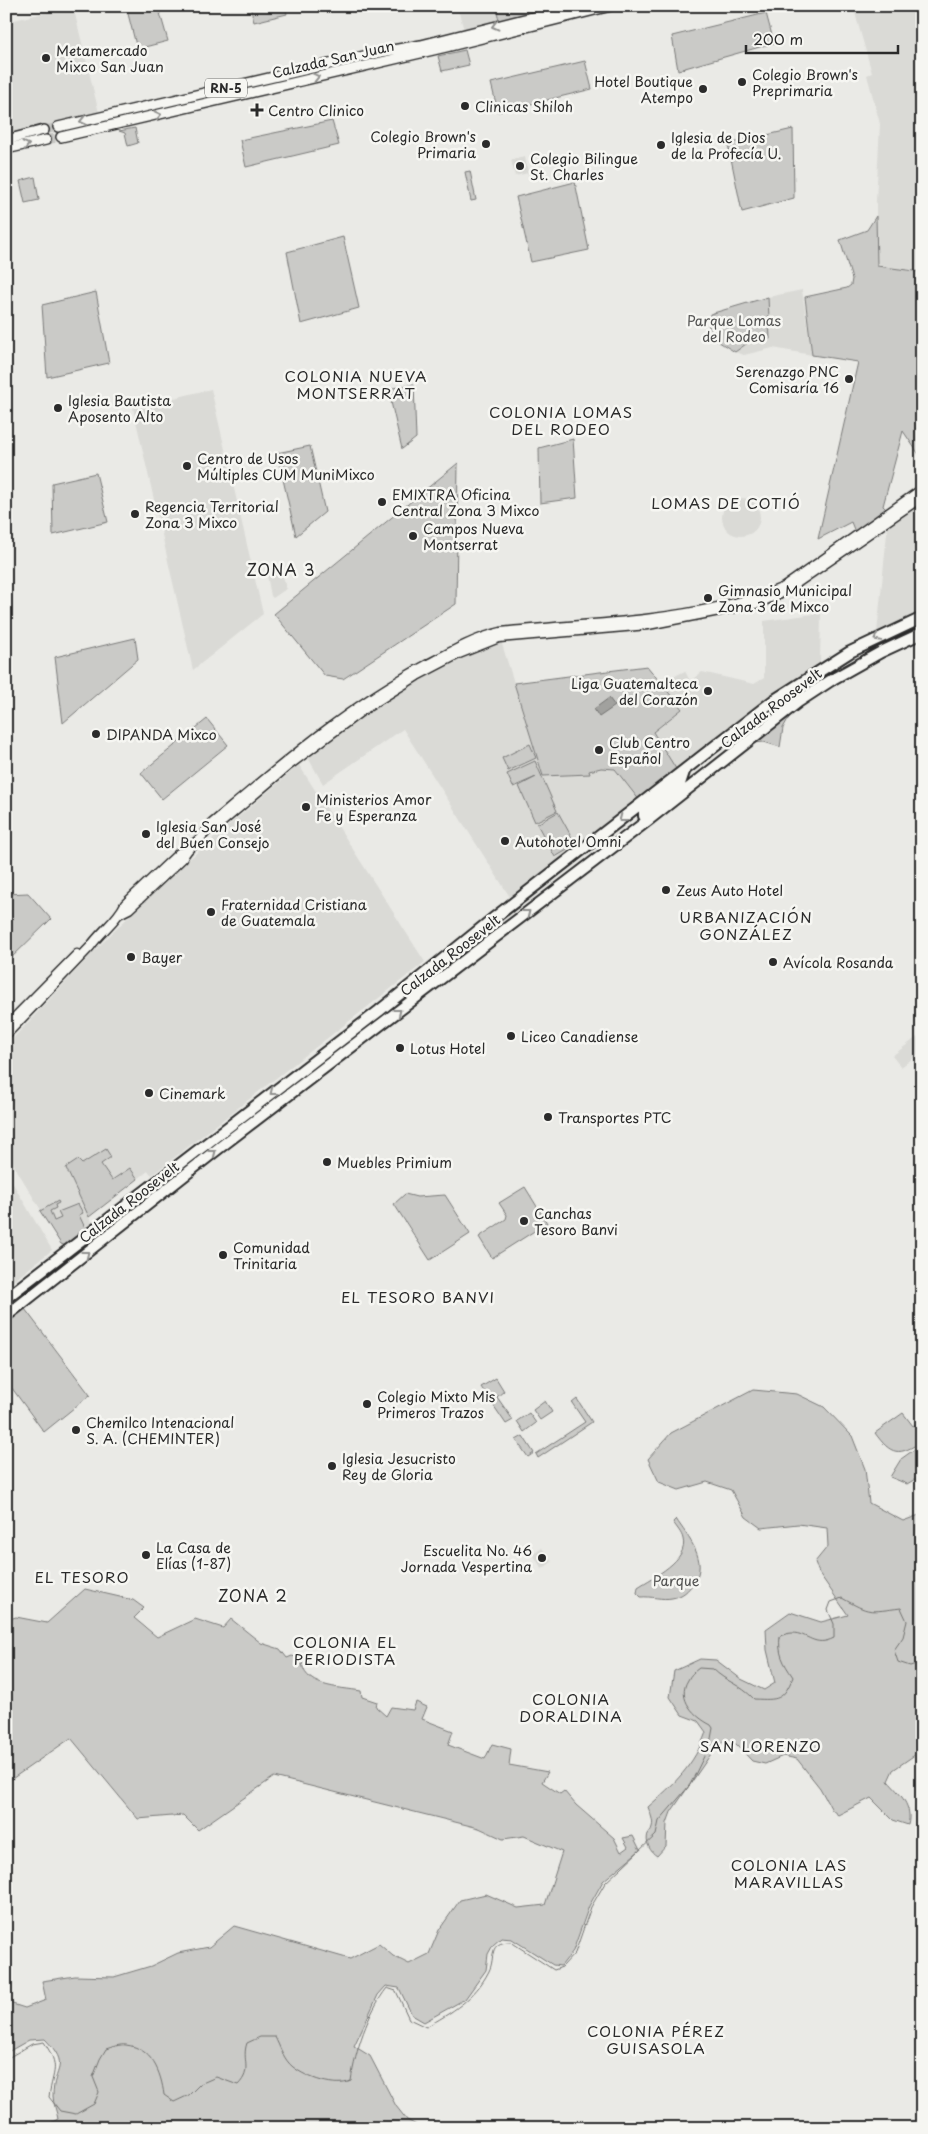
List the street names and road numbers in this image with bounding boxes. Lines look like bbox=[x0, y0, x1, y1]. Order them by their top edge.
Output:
street label: Calzada San Juan bbox=[270, 35, 396, 83]
road number: RN-5 bbox=[205, 78, 247, 98]
street label: Calzada Roosevelt bbox=[716, 663, 826, 753]
street label: Calzada Roosevelt bbox=[395, 909, 505, 1001]
street label: Calzada Roosevelt bbox=[74, 1156, 184, 1248]

